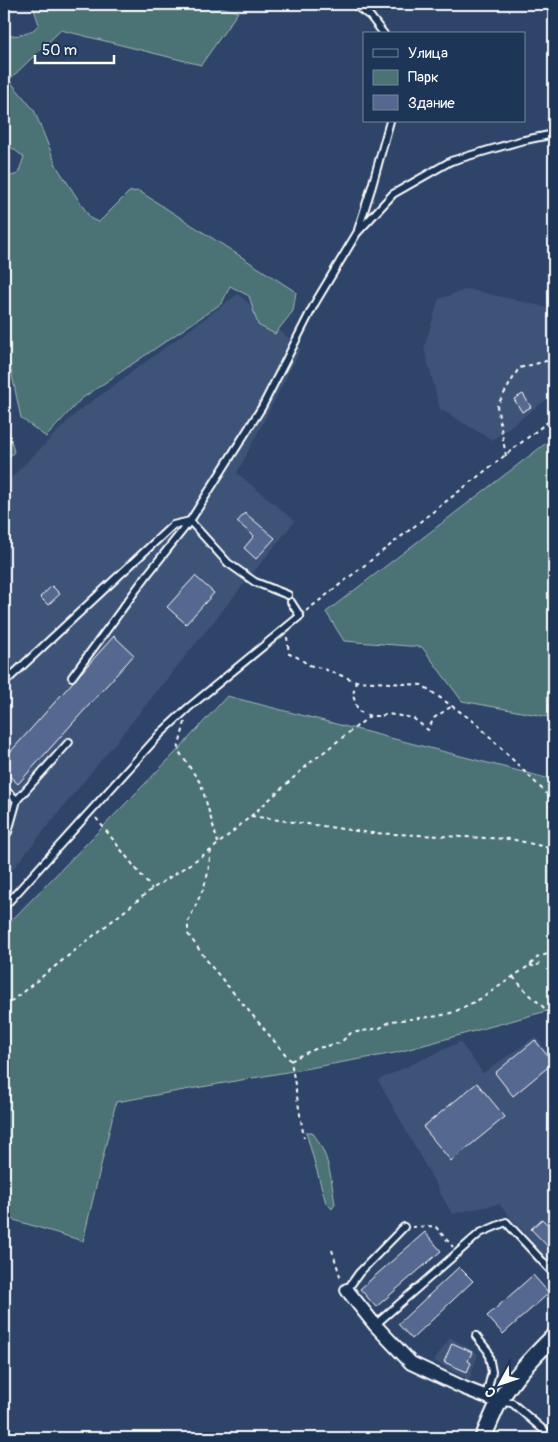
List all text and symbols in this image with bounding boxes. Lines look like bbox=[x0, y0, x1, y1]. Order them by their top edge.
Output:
scale bar bbox=[35, 32, 114, 64]
legend bbox=[363, 32, 526, 122]
text: 50 m bbox=[42, 41, 77, 60]
text: Улица bbox=[408, 44, 448, 63]
text: Парк bbox=[408, 68, 439, 87]
text: Здание bbox=[408, 94, 455, 113]
north arrow bbox=[476, 1360, 526, 1410]
text: С bbox=[481, 1383, 500, 1401]

